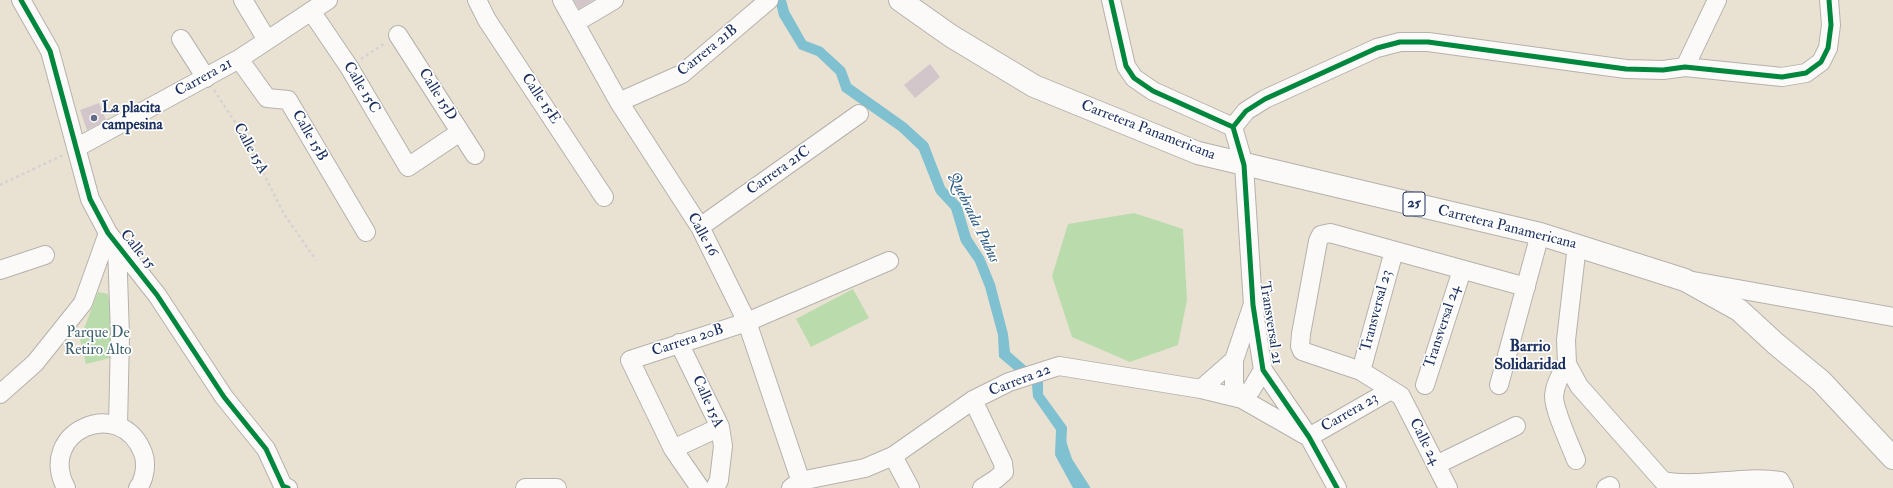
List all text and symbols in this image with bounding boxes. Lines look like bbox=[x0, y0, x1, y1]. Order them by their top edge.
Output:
street label: Carrera 21B bbox=[674, 21, 742, 81]
street label: Carrera 21 bbox=[172, 55, 236, 101]
street label: Calle 15C bbox=[339, 59, 383, 117]
street label: Calle 15D bbox=[414, 66, 460, 124]
street label: Calle 15E bbox=[517, 70, 563, 128]
street label: Carretera Panamericana bbox=[1078, 97, 1218, 165]
place label: La placita campesina bbox=[102, 100, 163, 135]
street label: Calle 15B bbox=[287, 107, 331, 165]
marker: La placita campesina bbox=[89, 113, 99, 123]
street label: Calle 15A bbox=[229, 120, 271, 178]
street label: Carrera 21C bbox=[744, 143, 814, 199]
water label: Quebrada Pubus bbox=[943, 169, 1003, 267]
road number: 25 bbox=[1403, 192, 1425, 216]
street label: Carretera Panamericana bbox=[1436, 202, 1578, 254]
street label: Calle 16 bbox=[683, 210, 721, 260]
street label: Calle 15 bbox=[116, 226, 158, 274]
street label: Transversal 23 bbox=[1357, 268, 1397, 354]
street label: Transversal 21 bbox=[1255, 280, 1285, 366]
street label: Transversal 24 bbox=[1421, 283, 1465, 371]
street label: Carrera 20B bbox=[650, 321, 726, 361]
park label: Parque De Retiro Alto bbox=[65, 325, 131, 360]
district label: Barrio Solidaridad bbox=[1494, 338, 1566, 376]
street label: Carrera 22 bbox=[987, 361, 1053, 401]
street label: Calle 15A bbox=[687, 373, 727, 431]
street label: Carrera 23 bbox=[1318, 390, 1382, 436]
street label: Calle 24 bbox=[1405, 416, 1443, 468]

